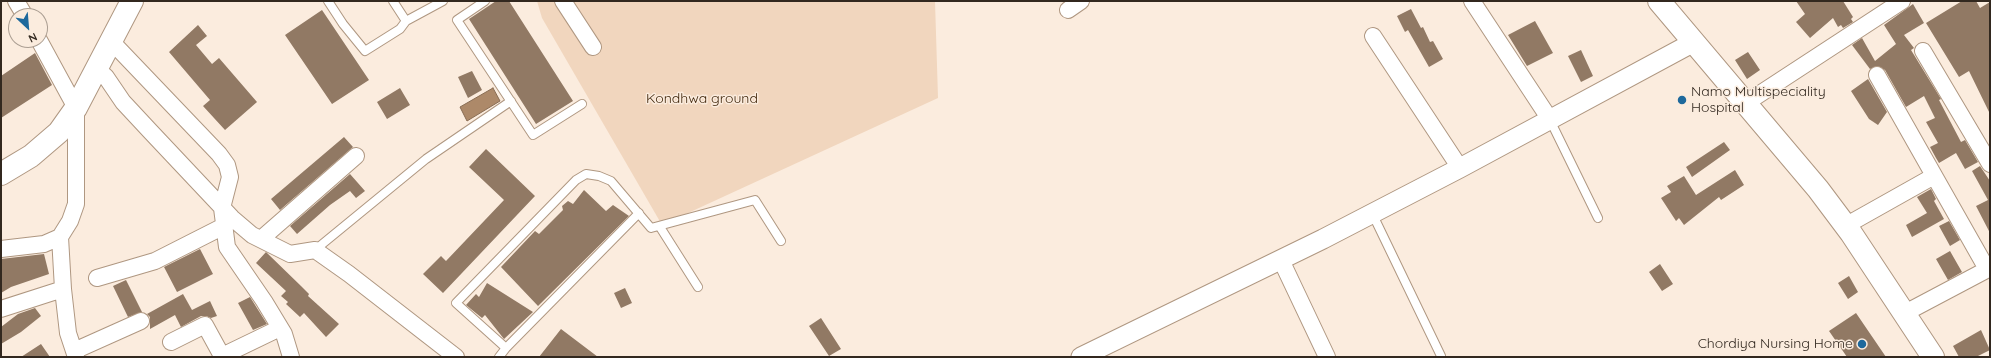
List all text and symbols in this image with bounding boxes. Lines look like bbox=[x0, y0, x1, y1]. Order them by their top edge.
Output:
north arrow bbox=[8, 8, 48, 48]
text: N bbox=[26, 30, 40, 46]
place label: Namo Multispeciality Hospital bbox=[1691, 84, 1826, 116]
park label: Kondhwa ground bbox=[646, 91, 758, 107]
marker: Namo Multispeciality Hospital bbox=[1676, 94, 1688, 106]
place label: Chordiya Nursing Home bbox=[1698, 336, 1853, 352]
marker: Chordiya Nursing Home bbox=[1856, 338, 1868, 350]

